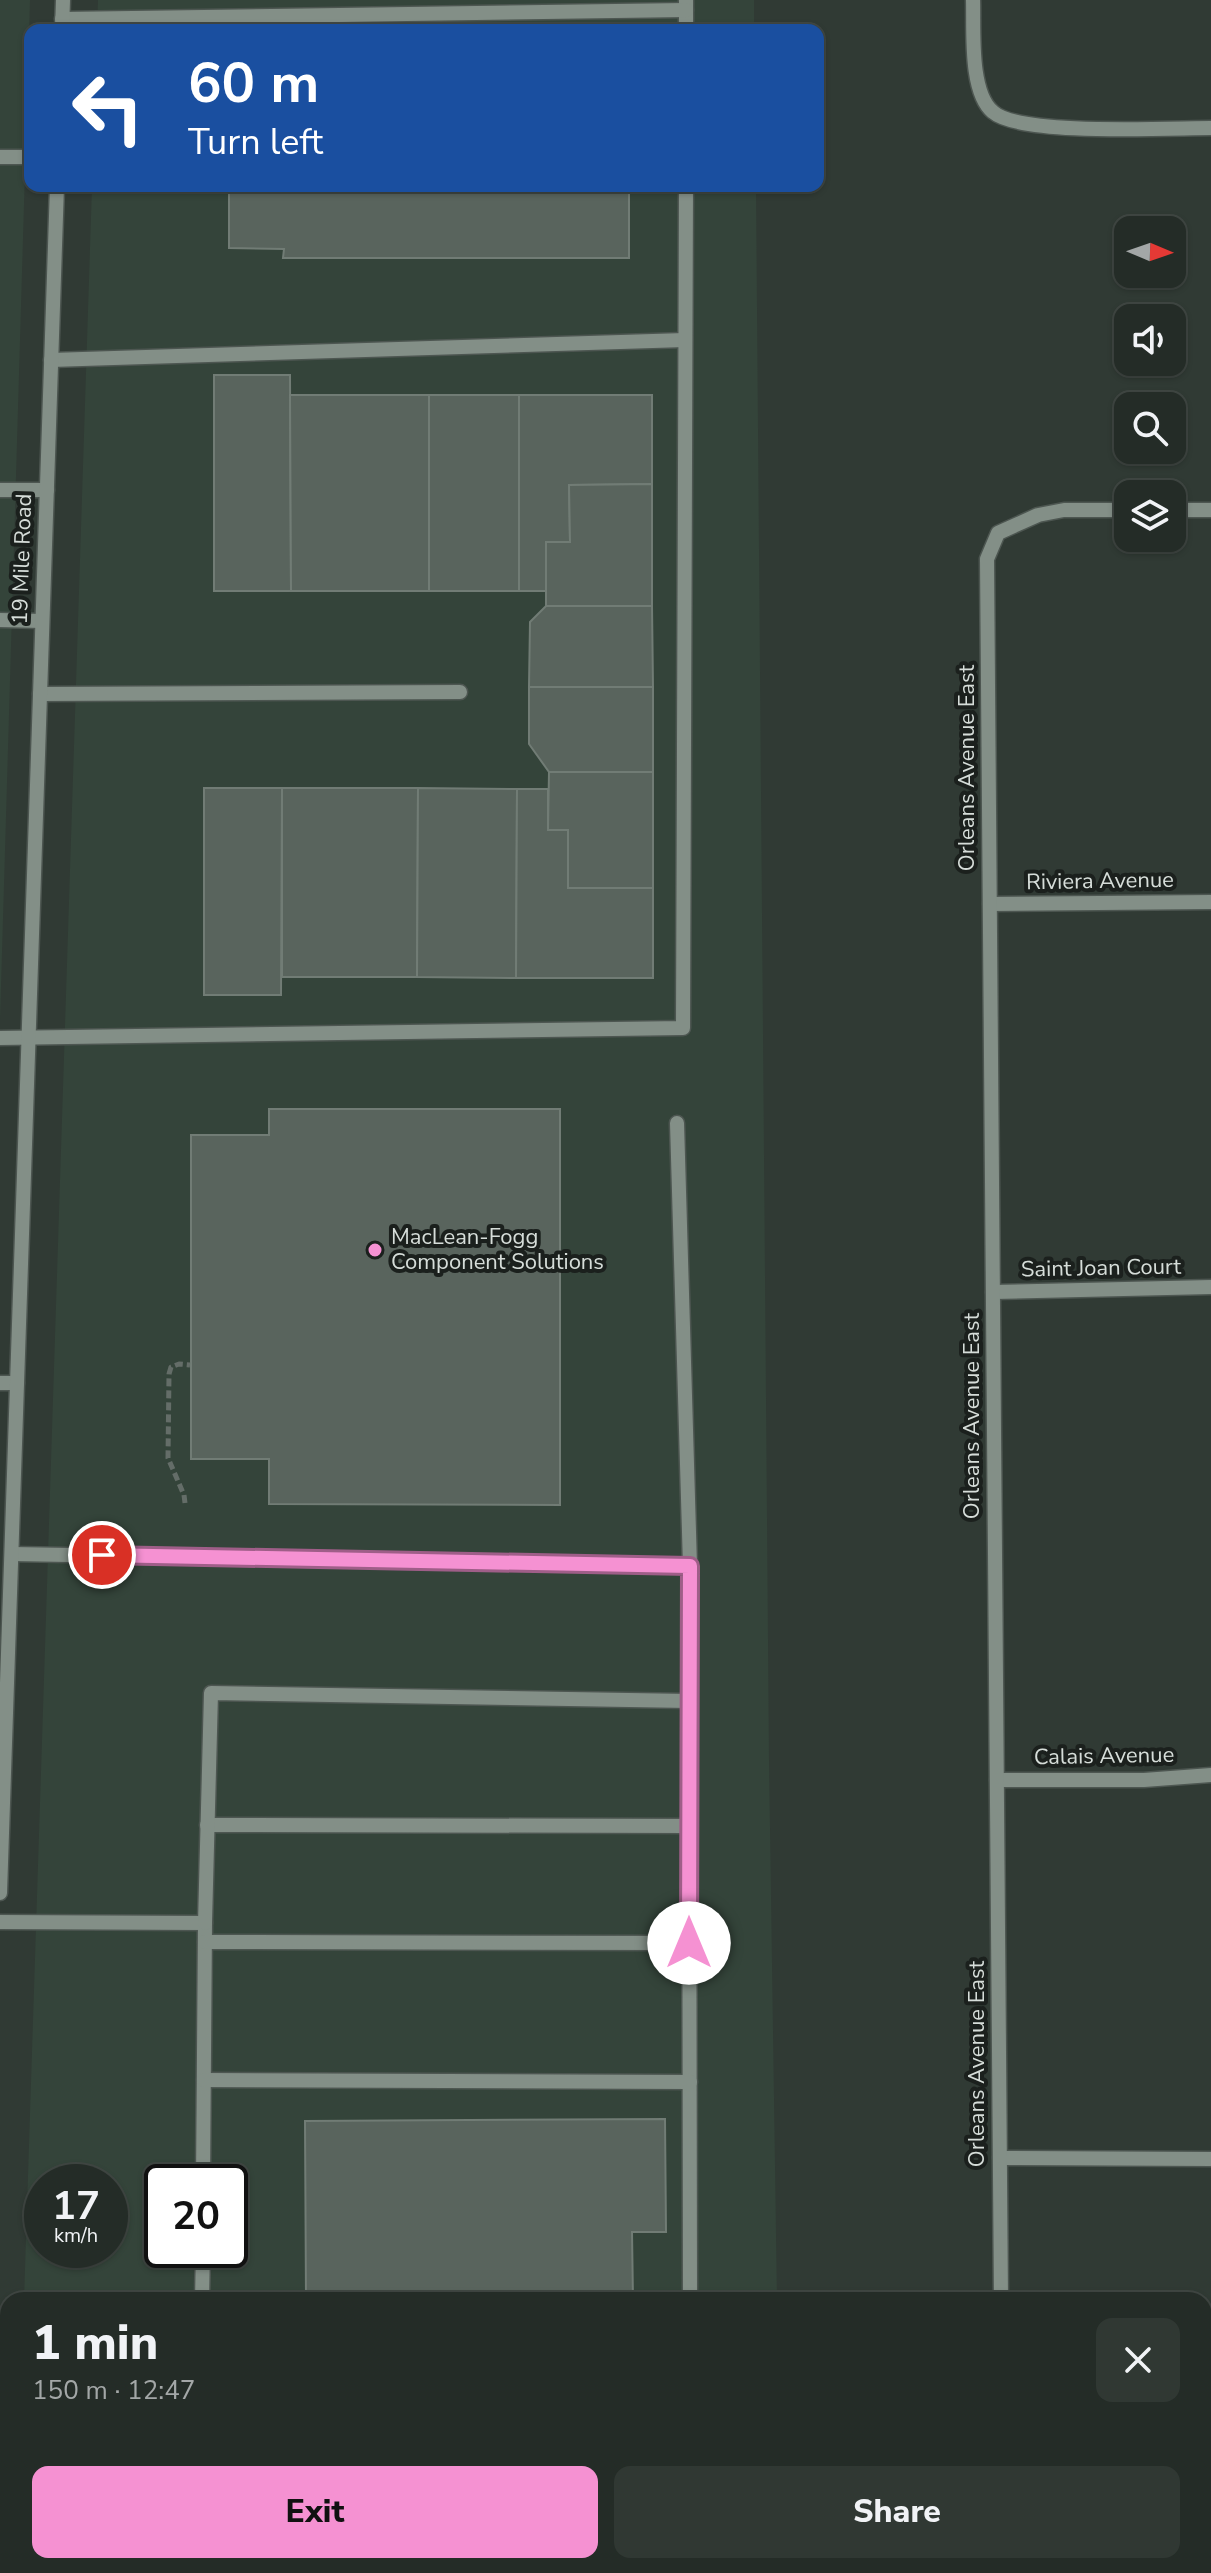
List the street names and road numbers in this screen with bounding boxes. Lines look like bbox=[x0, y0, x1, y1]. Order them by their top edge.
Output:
street label: 19 Mile Road bbox=[5, 493, 39, 625]
street label: Orleans Avenue East bbox=[952, 665, 982, 871]
street label: Riviera Avenue bbox=[1026, 865, 1174, 897]
street label: Saint Joan Court bbox=[1021, 1252, 1182, 1284]
street label: Orleans Avenue East bbox=[957, 1313, 987, 1519]
street label: Calais Avenue bbox=[1033, 1740, 1175, 1772]
street label: Orleans Avenue East bbox=[962, 1961, 992, 2167]

